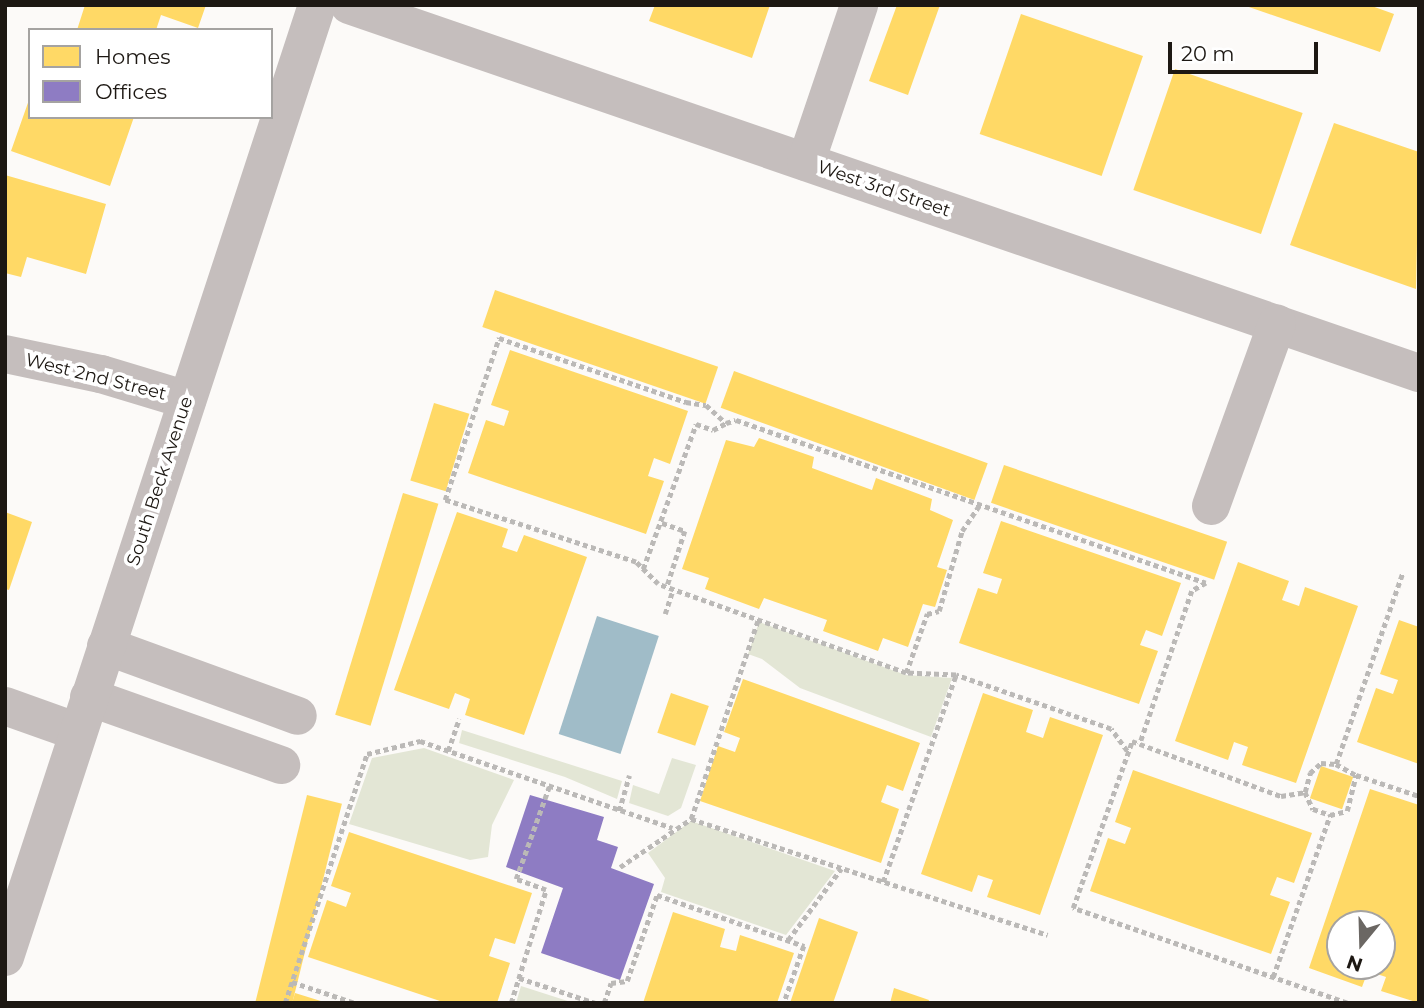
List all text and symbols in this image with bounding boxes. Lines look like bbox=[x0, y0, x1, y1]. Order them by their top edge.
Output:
legend bbox=[28, 28, 273, 119]
scale bar bbox=[1172, 28, 1322, 72]
text: 20 m bbox=[1181, 41, 1235, 66]
text: Homes bbox=[95, 44, 170, 69]
text: Offices bbox=[95, 79, 167, 104]
street label: West 3rd Street bbox=[815, 156, 953, 222]
street label: West 2nd Street bbox=[23, 349, 169, 405]
street label: South Beck Avenue bbox=[122, 394, 198, 568]
north arrow bbox=[1326, 910, 1396, 980]
text: N bbox=[1344, 950, 1366, 977]

